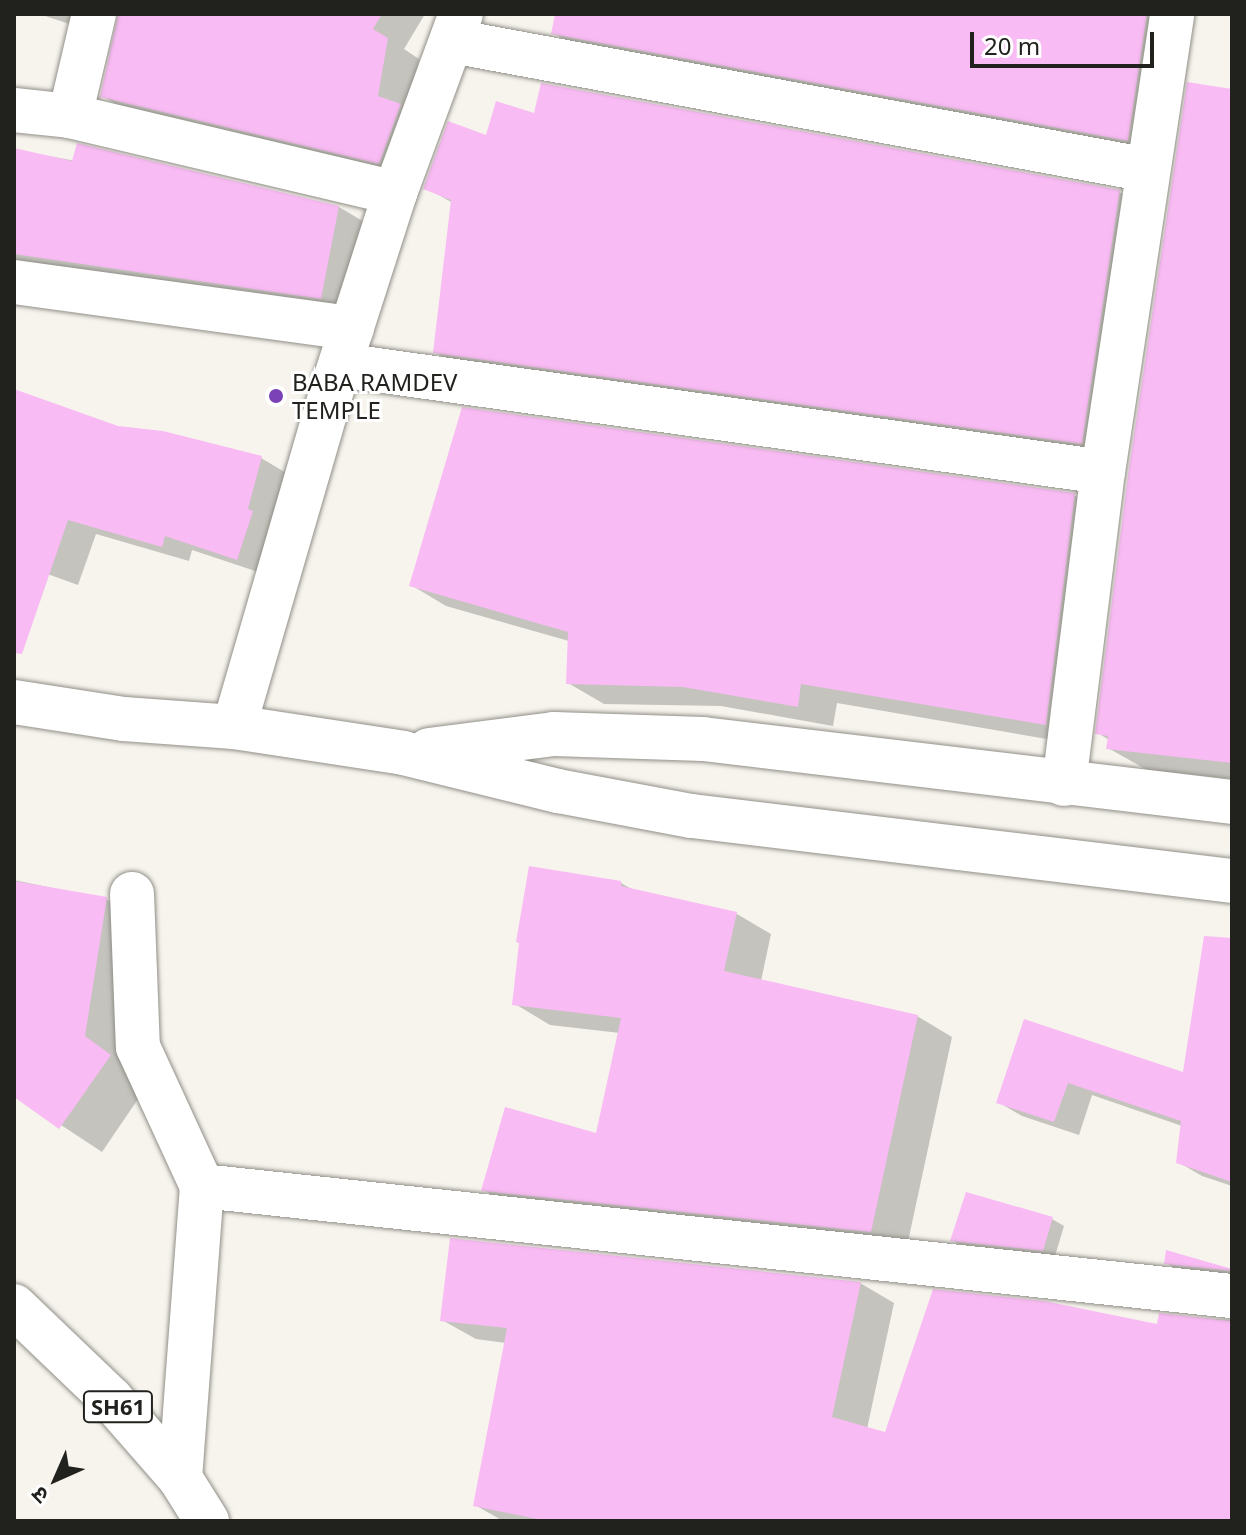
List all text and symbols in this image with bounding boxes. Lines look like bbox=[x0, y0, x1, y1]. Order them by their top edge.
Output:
scale bar bbox=[974, 16, 1158, 66]
text: 20 m bbox=[984, 29, 1040, 62]
place label: BABA RAMDEV TEMPLE bbox=[292, 368, 457, 424]
marker: BABA RAMDEV TEMPLE bbox=[267, 387, 285, 405]
road number: SH61 bbox=[82, 1389, 154, 1425]
north arrow bbox=[16, 1439, 96, 1519]
text: उ bbox=[24, 1481, 54, 1511]

